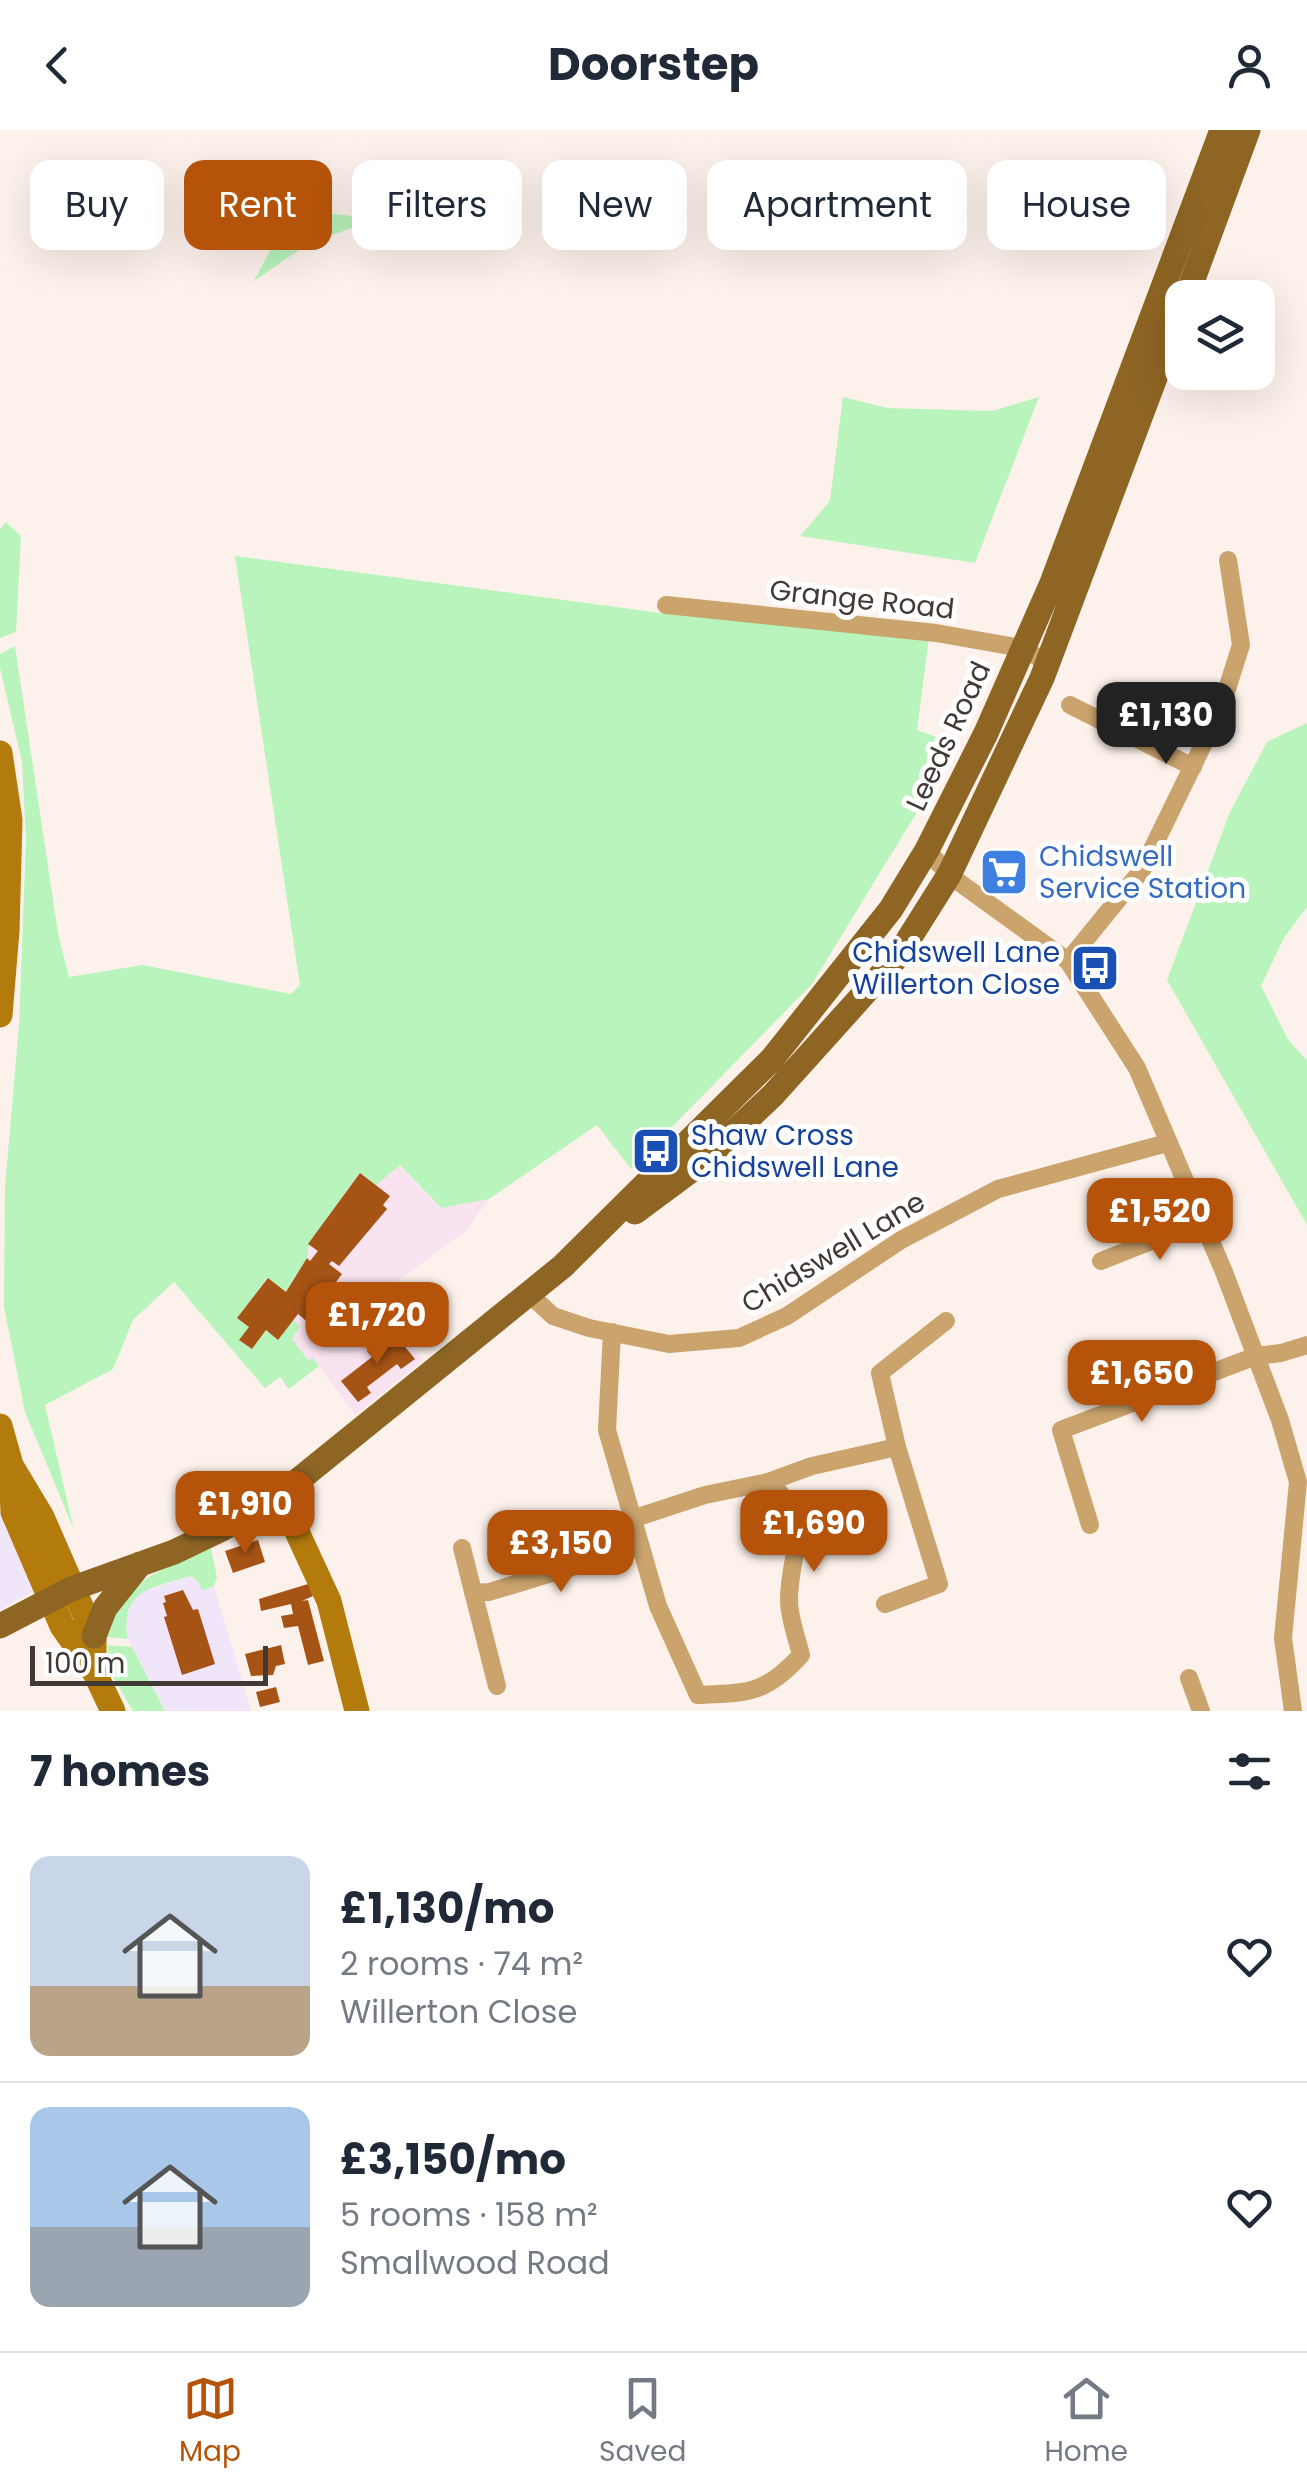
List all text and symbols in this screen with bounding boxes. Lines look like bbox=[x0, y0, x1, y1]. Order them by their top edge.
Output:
text: Doorstep bbox=[548, 33, 759, 96]
icon: back bbox=[30, 38, 85, 93]
icon: person bbox=[1222, 38, 1277, 93]
chip: Buy bbox=[30, 160, 164, 250]
chip: Rent bbox=[184, 160, 332, 250]
chip: Filters bbox=[352, 160, 522, 250]
chip: New bbox=[542, 160, 687, 250]
chip: Apartment bbox=[707, 160, 967, 250]
chip: House bbox=[987, 160, 1166, 250]
map controls bbox=[1165, 280, 1275, 390]
button: layers bbox=[1165, 280, 1275, 390]
street label: Grange Road bbox=[768, 570, 956, 629]
street label: Leeds Road bbox=[897, 655, 1000, 817]
pin: £1,130 bbox=[1085, 682, 1247, 767]
text: £1,130 bbox=[1119, 692, 1213, 737]
place label: Chidswell Service Station bbox=[1039, 837, 1246, 908]
supermarket icon: Chidswell Service Station bbox=[978, 846, 1030, 898]
place label: Chidswell Lane Willerton Close bbox=[852, 933, 1060, 1004]
bus stop icon: Chidswell Lane Willerton Close bbox=[1069, 942, 1121, 994]
place label: Shaw Cross Chidswell Lane bbox=[691, 1116, 899, 1187]
bus stop icon: Shaw Cross Chidswell Lane bbox=[630, 1125, 682, 1177]
pin: £1,520 bbox=[1079, 1178, 1241, 1263]
street label: Chidswell Lane bbox=[734, 1182, 932, 1323]
text: £1,520 bbox=[1109, 1188, 1211, 1233]
pin: £1,720 bbox=[296, 1282, 458, 1367]
text: £1,720 bbox=[328, 1292, 426, 1337]
pin: £1,650 bbox=[1061, 1340, 1223, 1425]
text: £1,650 bbox=[1090, 1350, 1194, 1395]
pin: £1,910 bbox=[164, 1471, 326, 1556]
text: £1,910 bbox=[197, 1481, 293, 1526]
pin: £1,690 bbox=[733, 1490, 895, 1575]
text: £1,690 bbox=[762, 1500, 866, 1545]
pin: £3,150 bbox=[480, 1510, 642, 1595]
text: £3,150 bbox=[509, 1520, 613, 1565]
scale bar bbox=[30, 1641, 268, 1686]
text: 100 m bbox=[45, 1644, 125, 1683]
text: 7 homes bbox=[30, 1742, 210, 1801]
icon: filters bbox=[1222, 1744, 1277, 1799]
text: £1,130/mo bbox=[340, 1879, 555, 1938]
icon: home bbox=[110, 1896, 230, 2016]
icon: heart bbox=[1222, 1929, 1277, 1984]
text: 2 rooms · 74 m² bbox=[340, 1941, 583, 1986]
text: Willerton Close bbox=[340, 1989, 577, 2034]
text: £3,150/mo bbox=[340, 2130, 566, 2189]
icon: home bbox=[110, 2147, 230, 2267]
icon: heart bbox=[1222, 2180, 1277, 2235]
text: 5 rooms · 158 m² bbox=[340, 2192, 598, 2237]
text: Smallwood Road bbox=[340, 2240, 610, 2285]
tab: Map bbox=[179, 2371, 241, 2473]
tab: Saved bbox=[599, 2371, 686, 2473]
tab: Home bbox=[1044, 2371, 1128, 2473]

